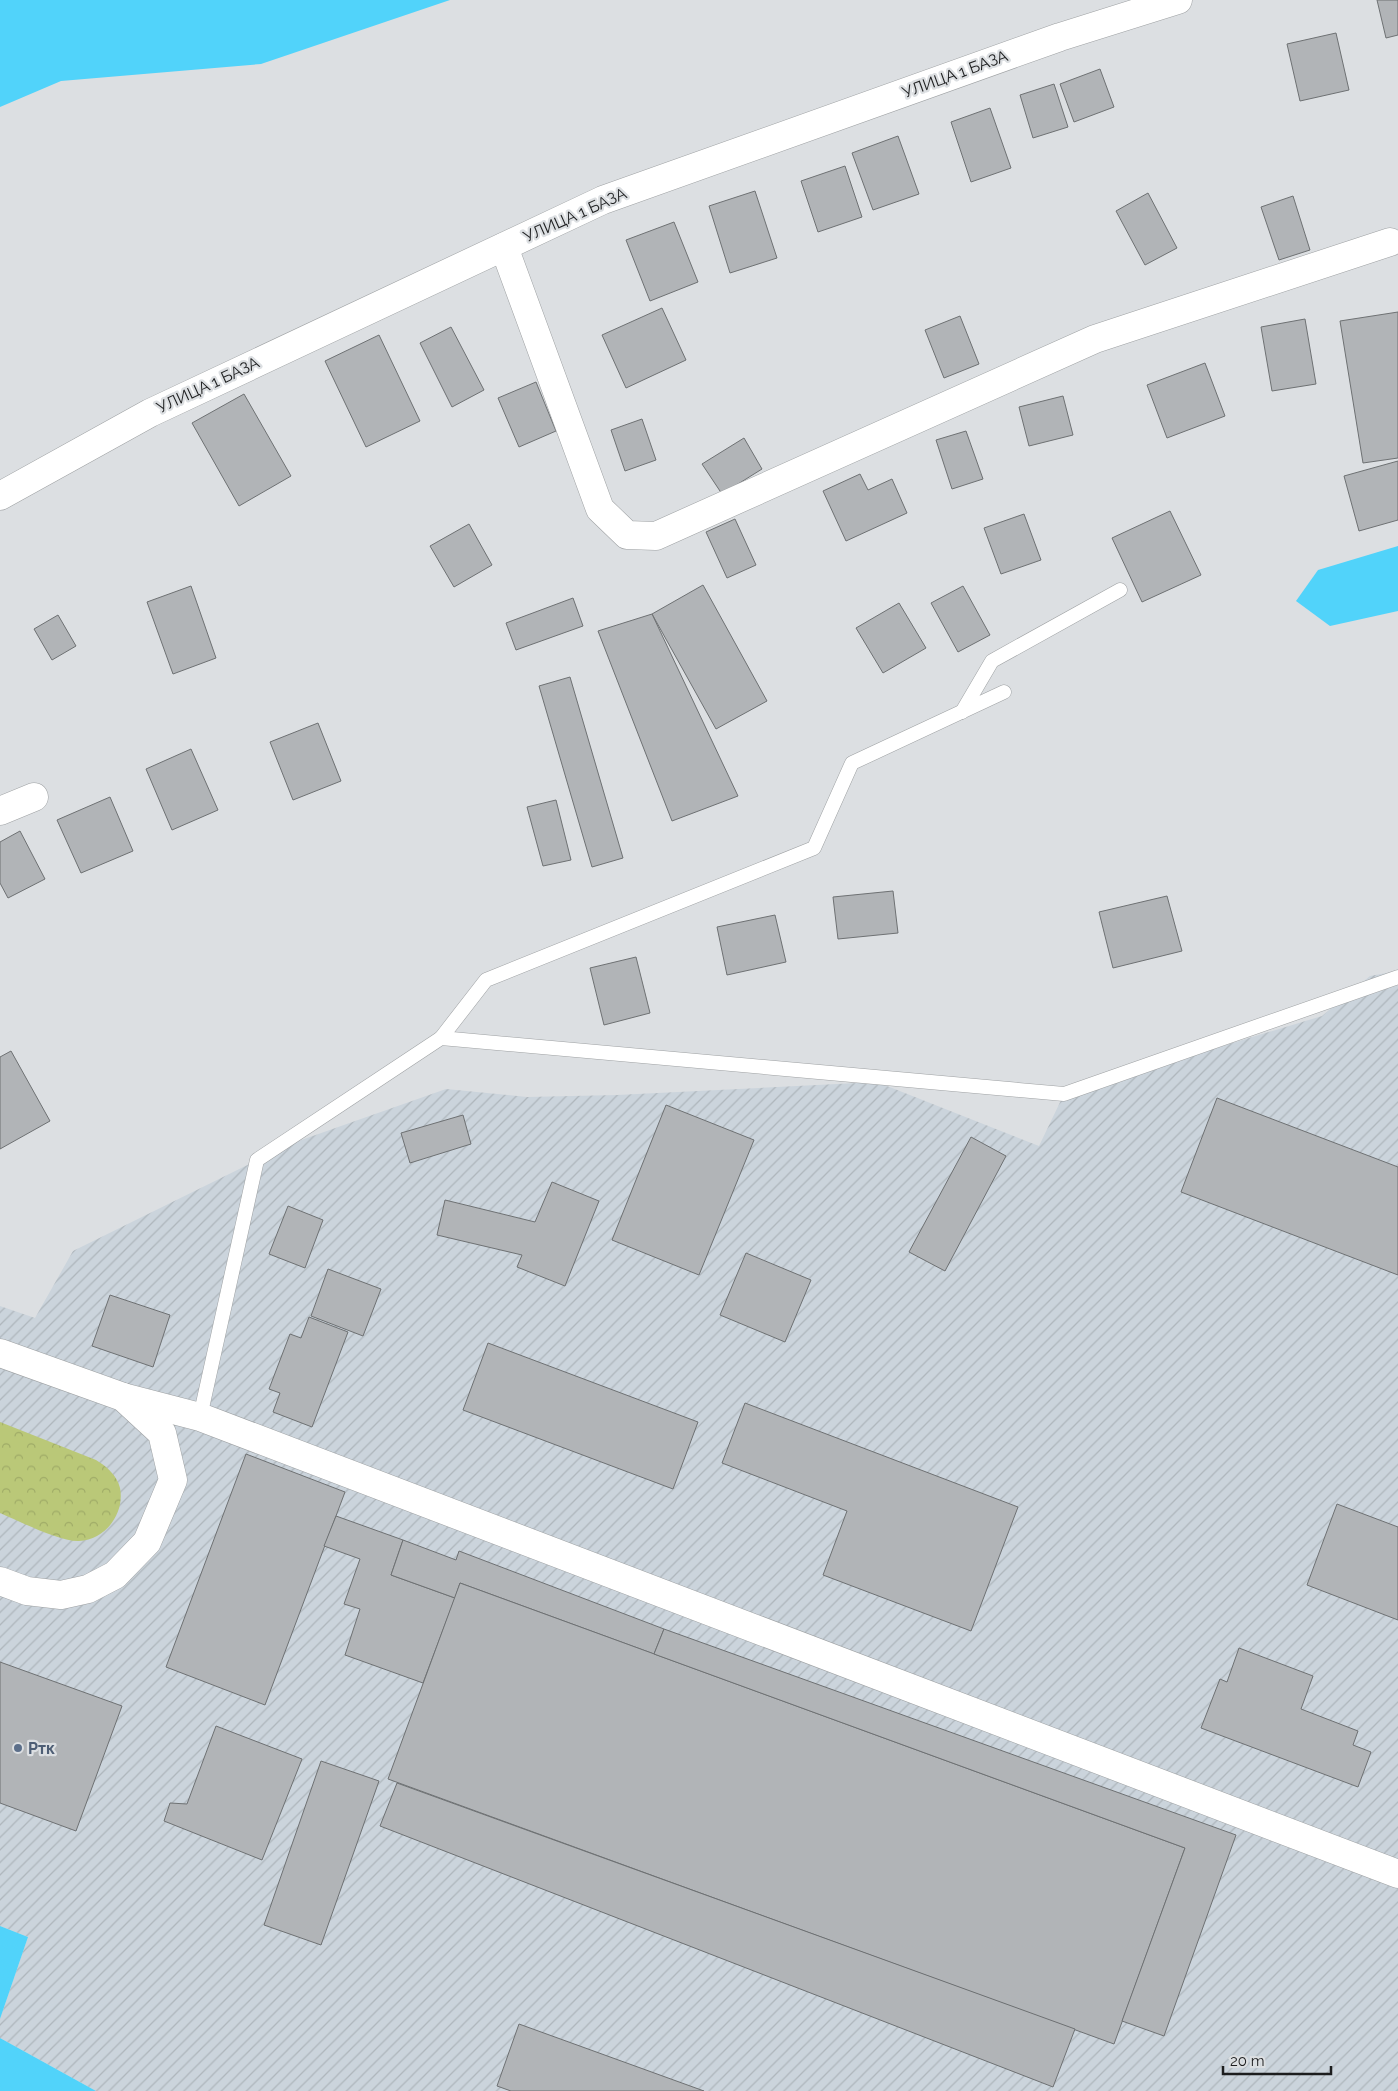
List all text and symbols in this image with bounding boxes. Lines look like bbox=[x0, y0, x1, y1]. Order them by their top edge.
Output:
street label: УЛИЦА 1 БАЗА bbox=[900, 46, 1011, 102]
street label: УЛИЦА 1 БАЗА bbox=[520, 184, 630, 246]
street label: УЛИЦА 1 БАЗА bbox=[154, 353, 262, 417]
place label: Ртк bbox=[28, 1739, 55, 1758]
marker: Ртк bbox=[12, 1742, 24, 1754]
scale bar bbox=[1223, 2044, 1330, 2076]
text: 20 m bbox=[1230, 2052, 1265, 2070]

